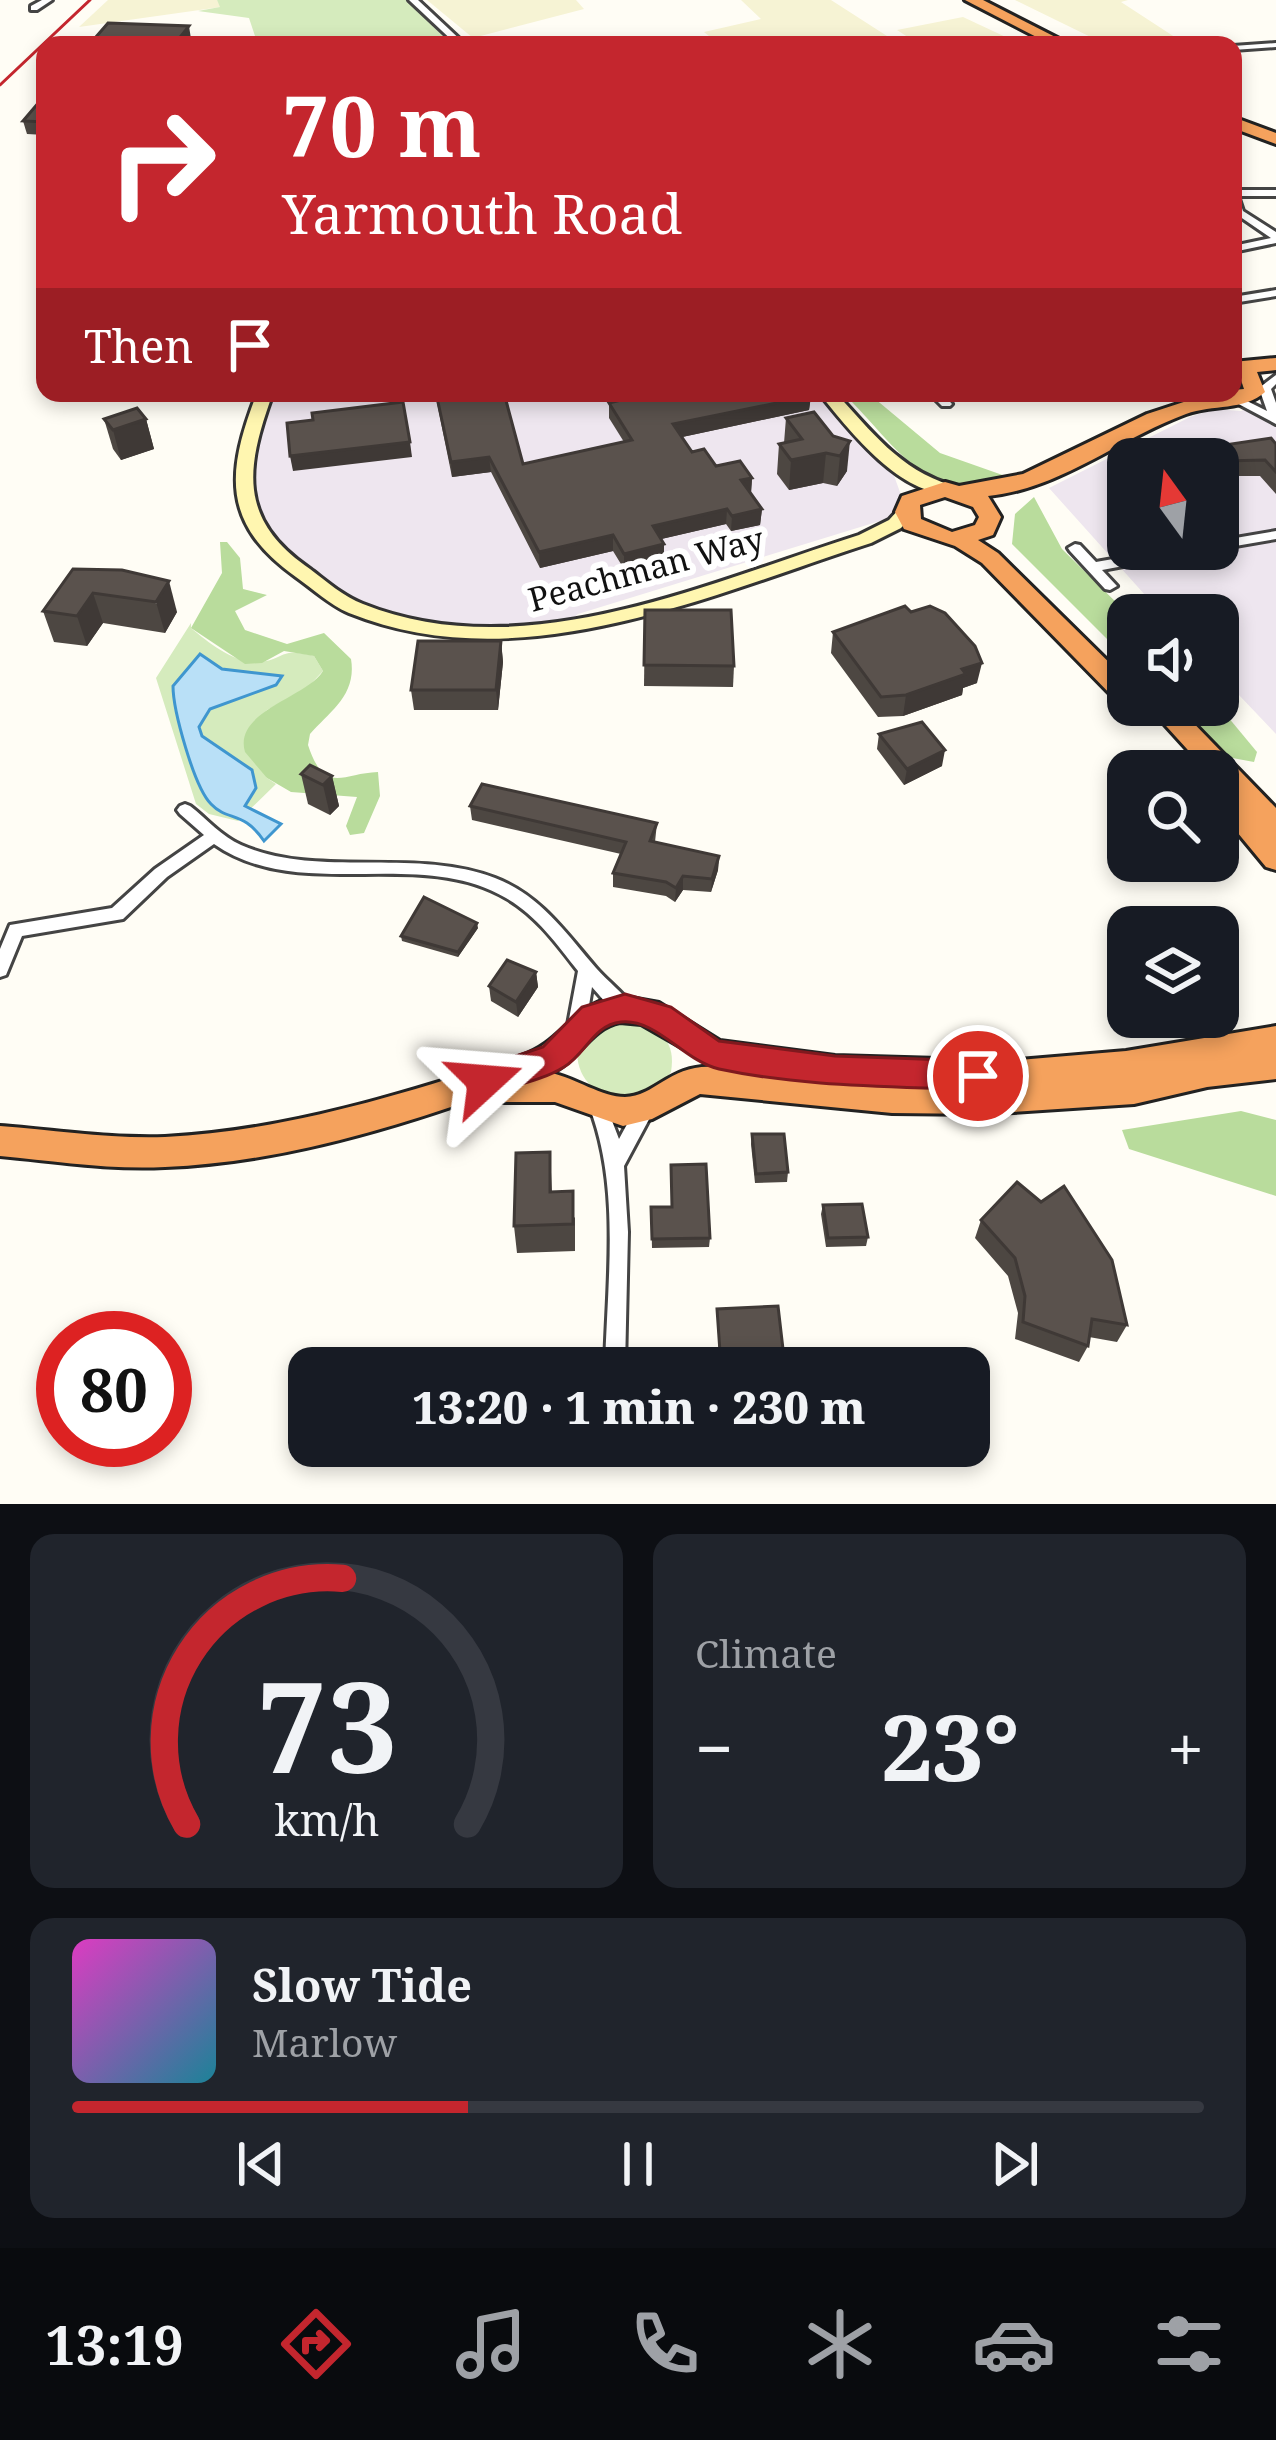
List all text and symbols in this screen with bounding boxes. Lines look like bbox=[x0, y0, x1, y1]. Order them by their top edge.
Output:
text: 70 m bbox=[282, 67, 482, 182]
icon: right bbox=[84, 84, 240, 240]
text: Yarmouth Road bbox=[282, 176, 682, 250]
icon: arrive bbox=[217, 312, 283, 378]
text: Then bbox=[84, 315, 193, 376]
north arrow bbox=[1107, 438, 1239, 570]
map controls bbox=[1107, 438, 1239, 1038]
street label: Peachman Way bbox=[523, 515, 769, 622]
button: sound bbox=[1107, 594, 1239, 726]
button: search bbox=[1107, 750, 1239, 882]
button: layers bbox=[1107, 906, 1239, 1038]
position arrow bbox=[422, 1018, 548, 1144]
pin bbox=[927, 1025, 1029, 1127]
icon: arrive bbox=[945, 1043, 1011, 1109]
speed limit sign: 80 bbox=[36, 1311, 192, 1467]
text: 13:20 · 1 min · 230 m bbox=[412, 1376, 866, 1437]
text: Climate bbox=[695, 1626, 837, 1679]
text: 73 bbox=[256, 1640, 397, 1810]
text: 23° bbox=[881, 1685, 1019, 1807]
text: − bbox=[695, 1702, 733, 1792]
text: + bbox=[1167, 1702, 1204, 1792]
text: km/h bbox=[274, 1790, 379, 1849]
text: Slow Tide bbox=[252, 1954, 472, 2015]
text: Marlow bbox=[252, 2015, 397, 2068]
icon: previous bbox=[228, 2131, 294, 2197]
icon: pause bbox=[605, 2131, 671, 2197]
icon: next bbox=[982, 2131, 1048, 2197]
icon: directions bbox=[274, 2302, 358, 2386]
icon: music bbox=[449, 2302, 533, 2386]
icon: phone bbox=[623, 2302, 707, 2386]
icon: climate bbox=[798, 2302, 882, 2386]
icon: car bbox=[972, 2302, 1056, 2386]
icon: filters bbox=[1147, 2302, 1231, 2386]
text: 13:19 bbox=[45, 2307, 184, 2381]

